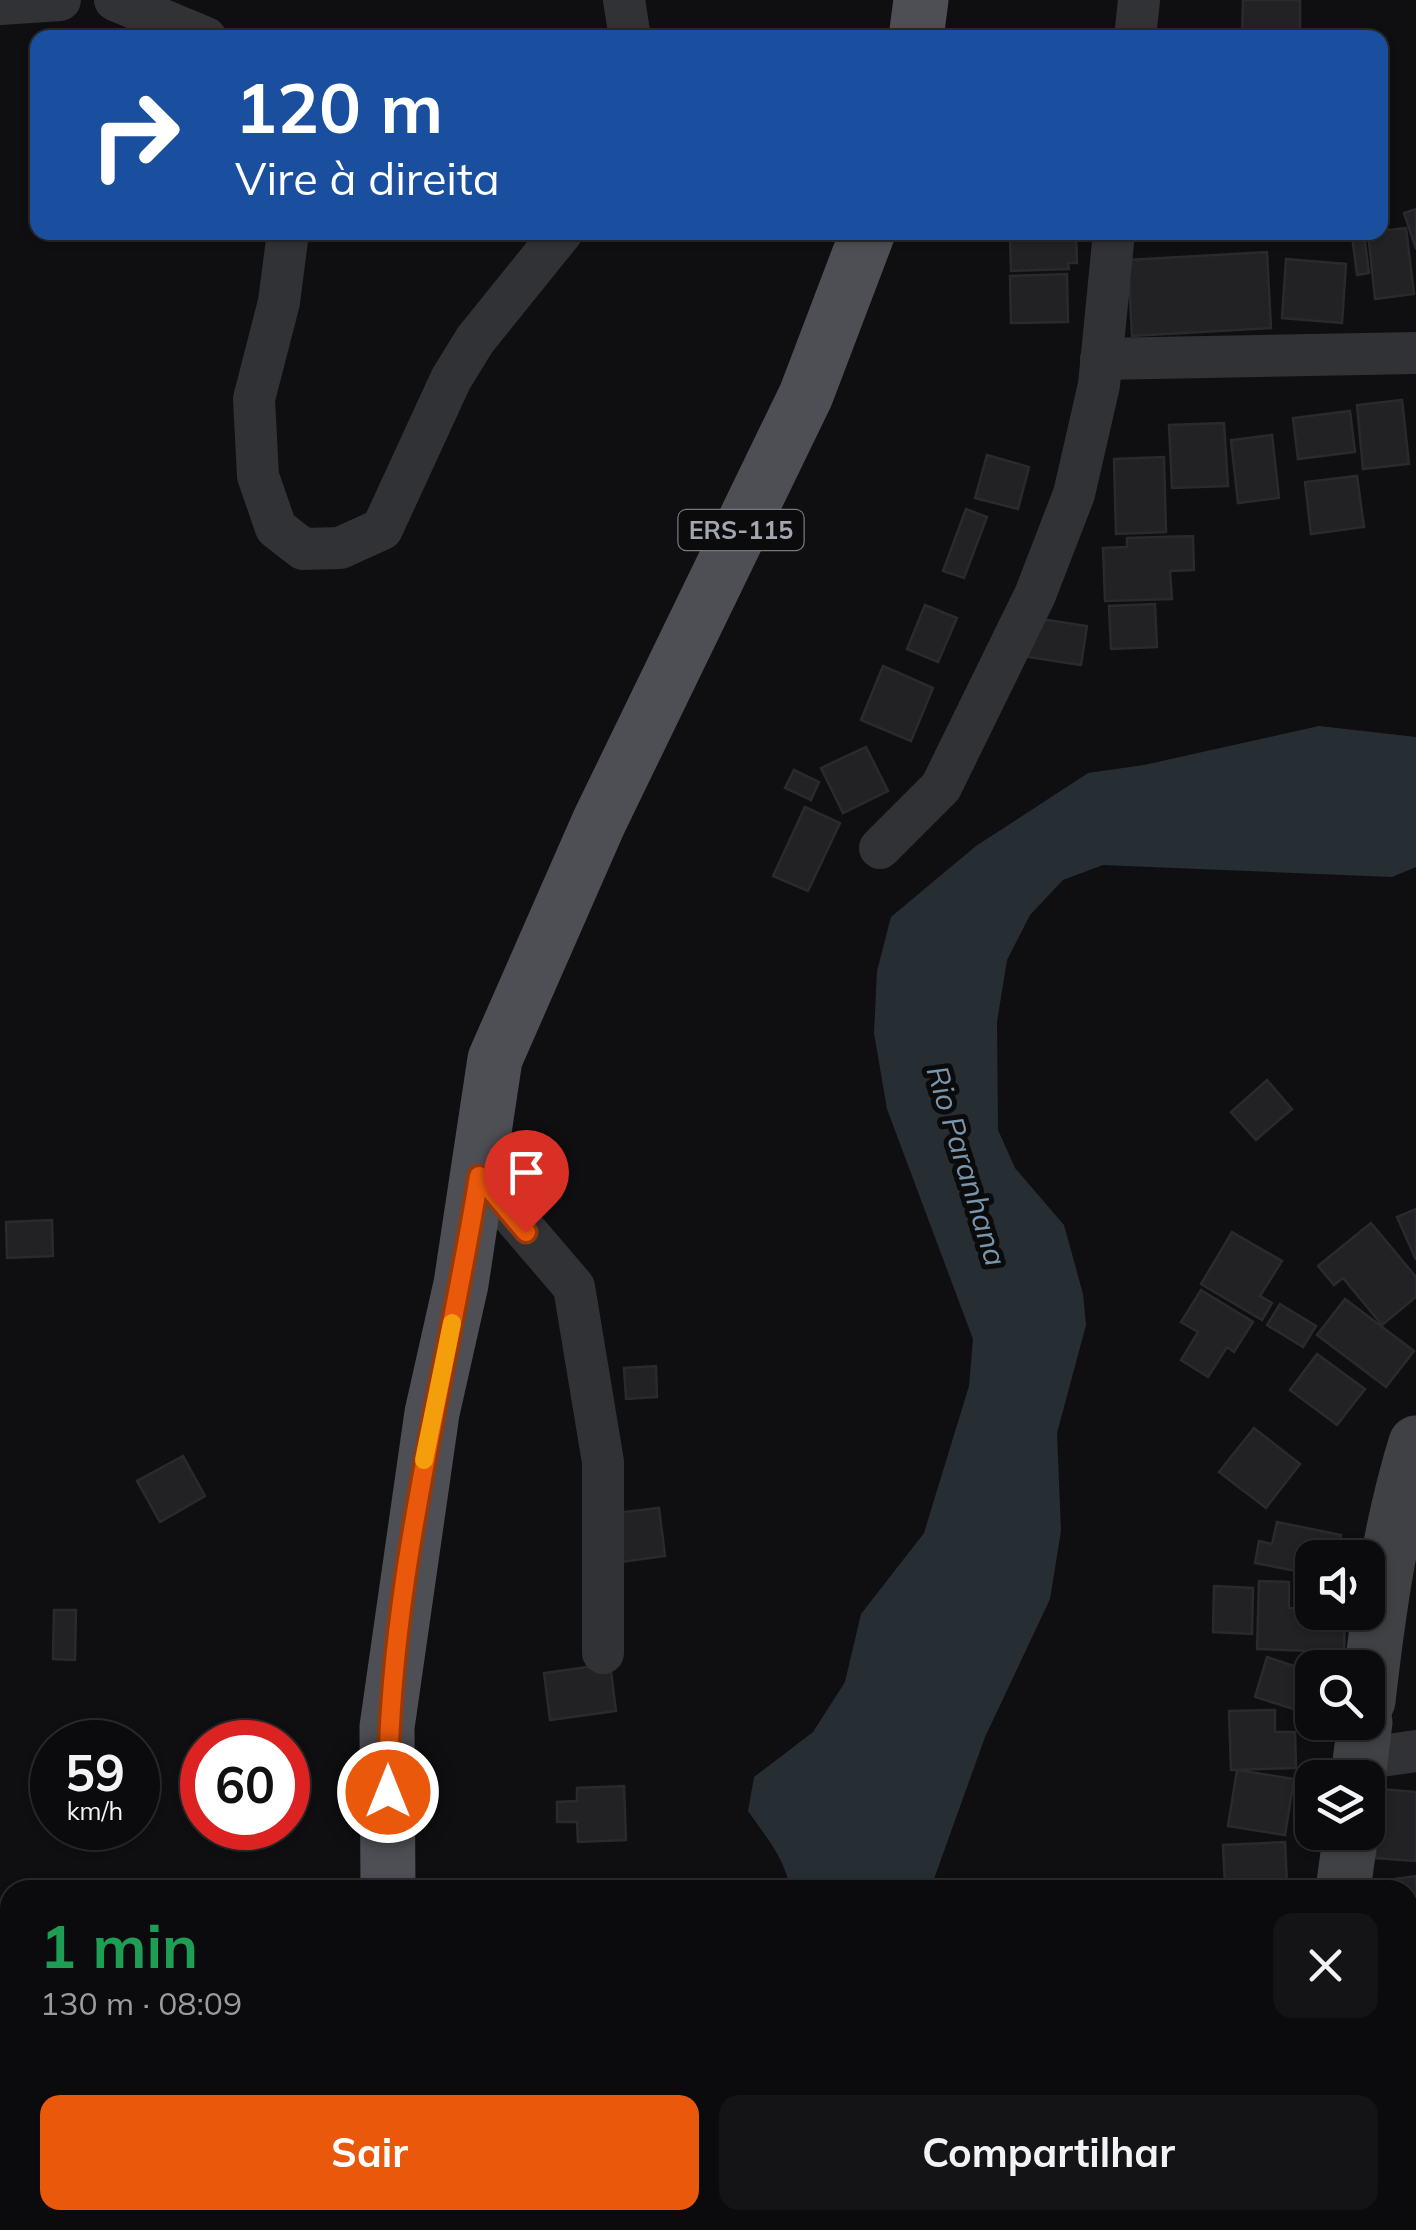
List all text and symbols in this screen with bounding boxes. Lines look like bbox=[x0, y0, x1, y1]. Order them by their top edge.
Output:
text: 120 m bbox=[235, 63, 443, 151]
icon: right bbox=[70, 70, 200, 200]
text: Vire à direita bbox=[235, 150, 500, 206]
road number: ERS-115 bbox=[678, 510, 804, 550]
water label: Rio Paranhana bbox=[919, 1061, 1015, 1270]
pin bbox=[484, 1130, 569, 1233]
icon: arrive bbox=[499, 1145, 554, 1200]
map controls bbox=[1295, 1540, 1385, 1850]
button: sound bbox=[1295, 1540, 1385, 1630]
button: search bbox=[1295, 1650, 1385, 1740]
speed limit sign: 60 bbox=[180, 1720, 310, 1850]
position arrow bbox=[336, 1740, 440, 1844]
text: 59 bbox=[65, 1741, 125, 1804]
button: layers bbox=[1295, 1760, 1385, 1850]
text: km/h bbox=[67, 1795, 123, 1826]
text: 1 min bbox=[40, 1908, 198, 1983]
button: close bbox=[1273, 1913, 1378, 2018]
text: 130 m · 08:09 bbox=[40, 1983, 242, 2023]
button: Sair bbox=[40, 2095, 699, 2210]
button: Compartilhar bbox=[719, 2095, 1378, 2210]

